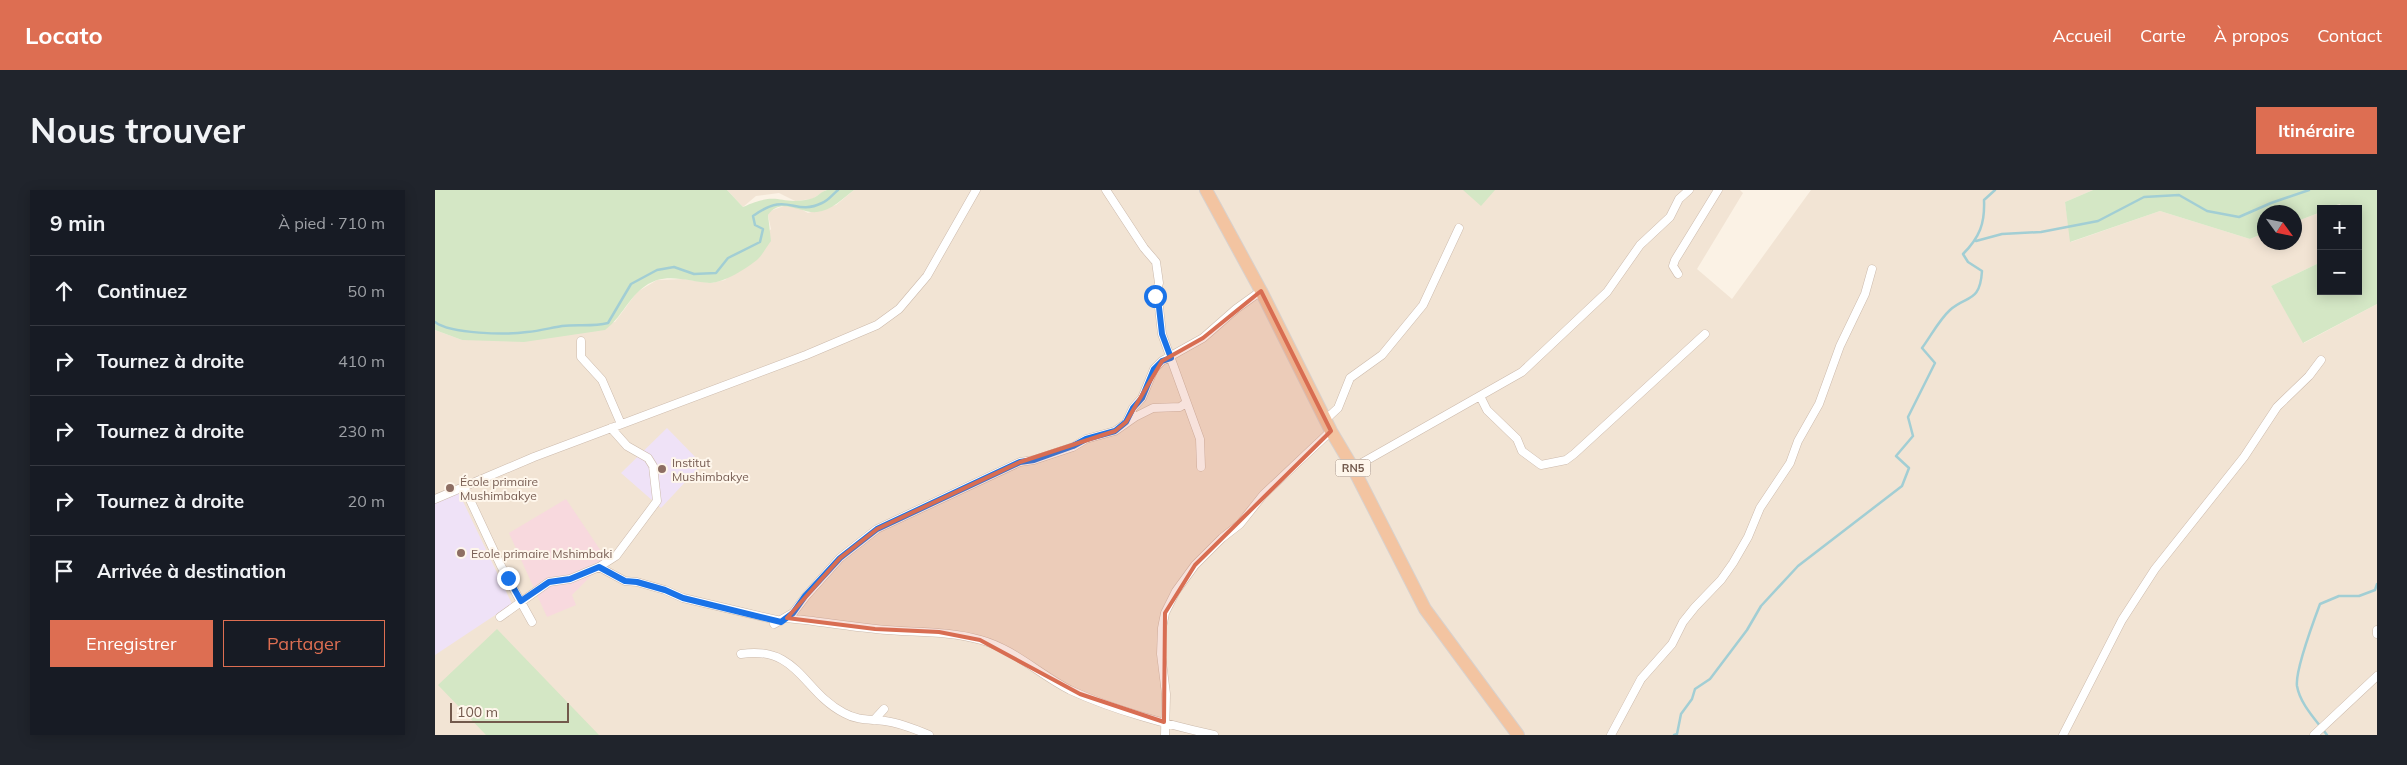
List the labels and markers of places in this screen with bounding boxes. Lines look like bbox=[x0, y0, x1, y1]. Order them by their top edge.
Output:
place label: Institut Mushimbakye bbox=[672, 455, 749, 484]
marker: Institut Mushimbakye bbox=[656, 463, 668, 475]
place label: École primaire Mushimbakye bbox=[460, 474, 538, 503]
marker: École primaire Mushimbakye bbox=[444, 482, 456, 494]
place label: Ecole primaire Mshimbaki bbox=[471, 546, 612, 561]
marker: Ecole primaire Mshimbaki bbox=[455, 547, 467, 559]

